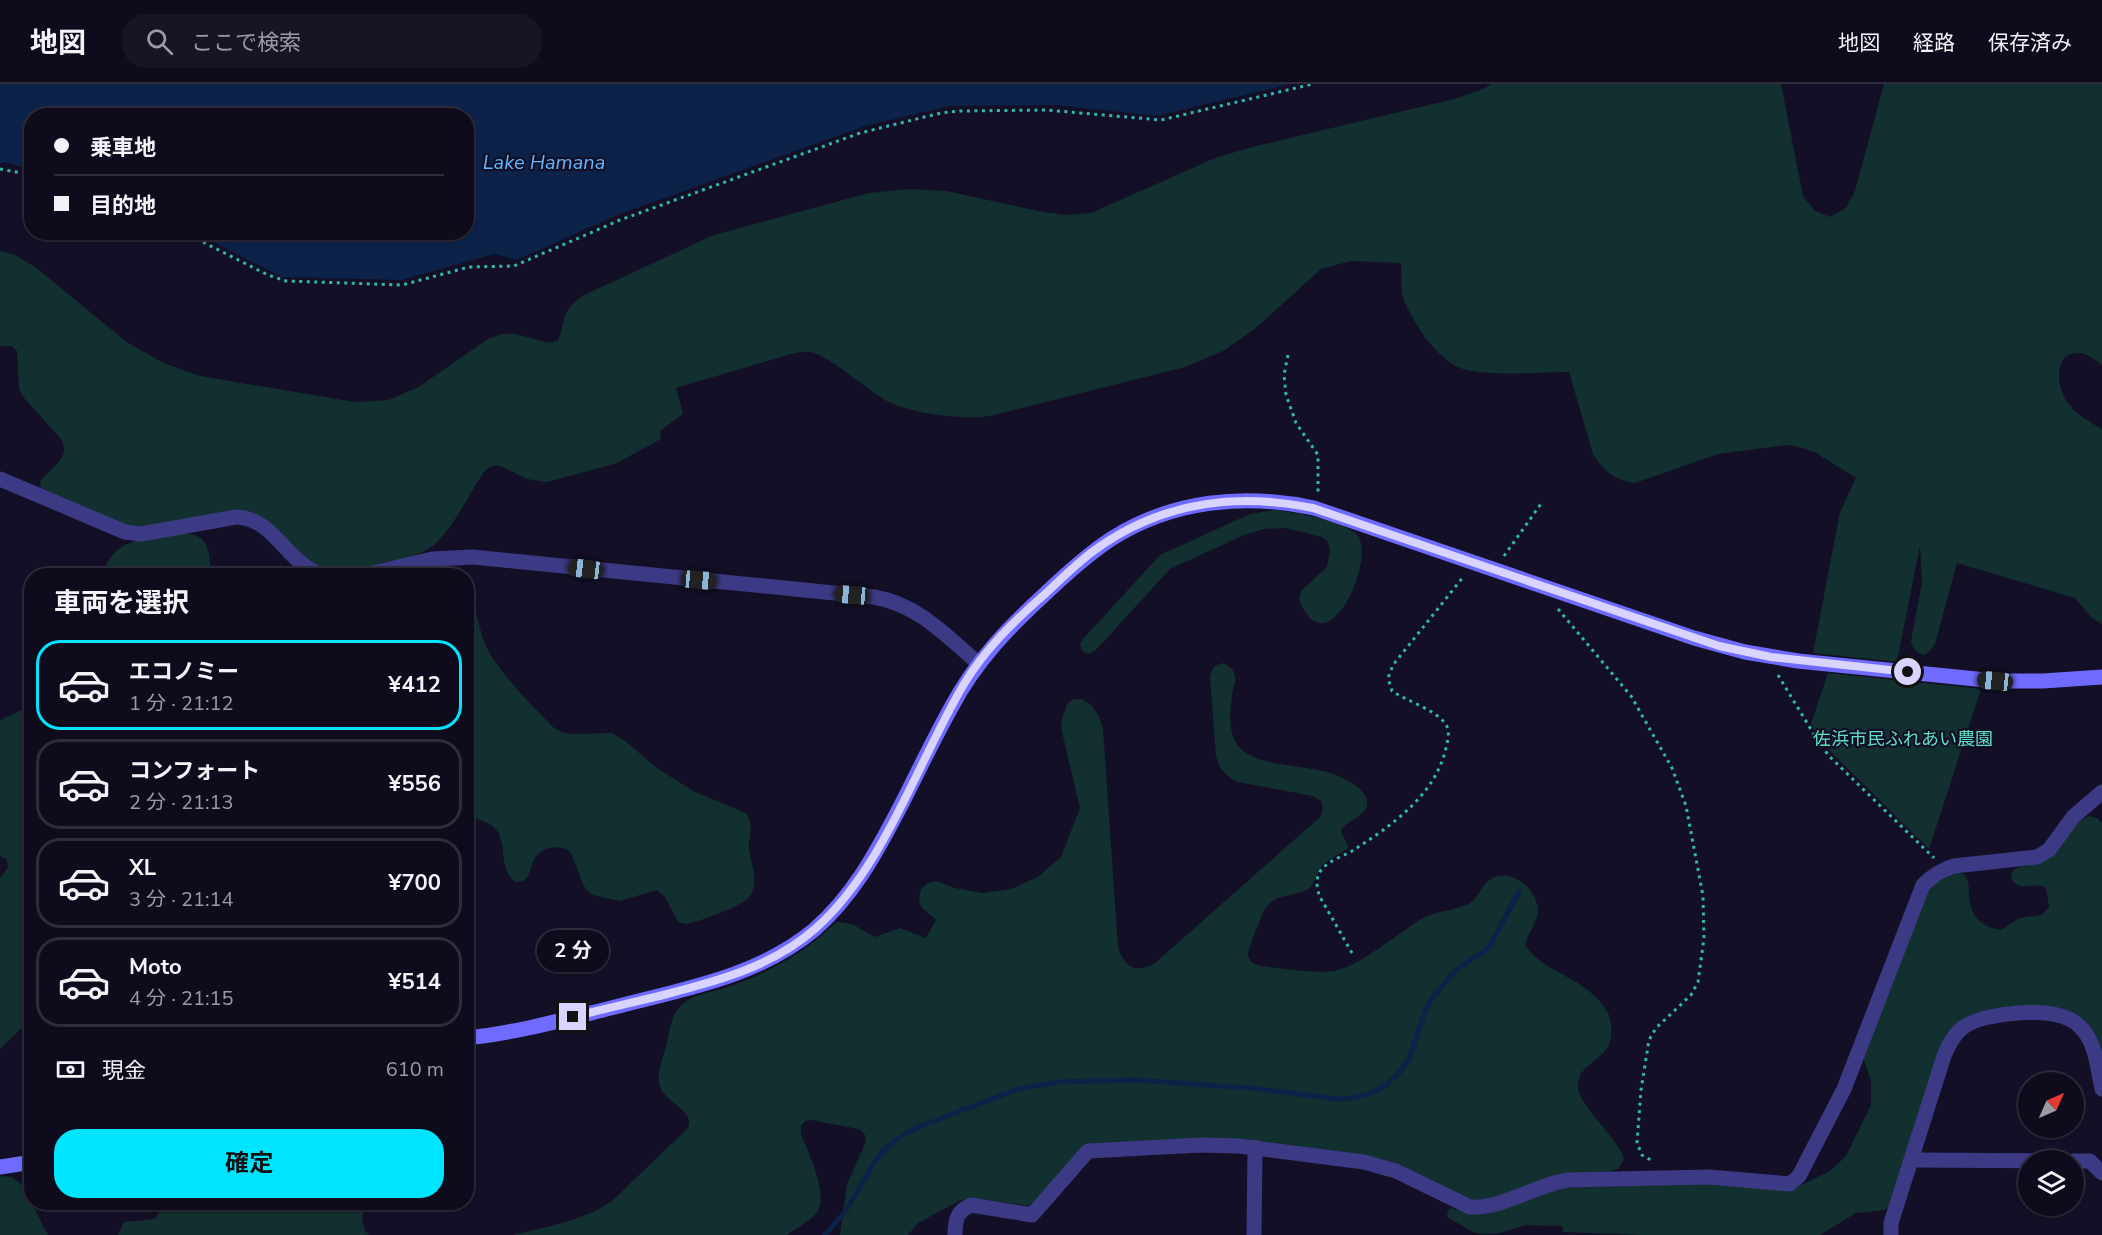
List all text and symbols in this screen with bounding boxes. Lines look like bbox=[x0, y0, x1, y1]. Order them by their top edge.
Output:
search box bbox=[122, 14, 542, 68]
text: 地図 bbox=[30, 24, 86, 62]
icon: search bbox=[143, 25, 176, 58]
text: ここで検索 bbox=[191, 28, 301, 58]
text: 地図 bbox=[1838, 29, 1880, 57]
text: 経路 bbox=[1913, 29, 1955, 57]
text: 保存済み bbox=[1988, 29, 2072, 57]
text: 乗車地 bbox=[90, 133, 156, 163]
water label: Lake Hamana bbox=[483, 149, 605, 176]
text: 目的地 bbox=[90, 191, 156, 221]
car bbox=[567, 558, 605, 580]
car bbox=[680, 569, 718, 591]
car bbox=[833, 584, 871, 606]
text: 車両を選択 bbox=[54, 585, 189, 622]
text: エコノミー bbox=[129, 657, 239, 687]
icon: car bbox=[57, 658, 111, 712]
route start bbox=[1894, 658, 1921, 685]
text: ¥412 bbox=[388, 670, 441, 700]
car bbox=[1976, 670, 2014, 692]
text: 1 分 · 21:12 bbox=[129, 690, 234, 717]
park label: 佐浜市民ふれあい農園 bbox=[1813, 727, 1993, 751]
text: コンフォート bbox=[129, 756, 260, 786]
icon: car bbox=[57, 757, 111, 811]
text: ¥556 bbox=[388, 769, 441, 799]
text: 2 分 · 21:13 bbox=[129, 789, 234, 816]
text: XL bbox=[129, 853, 156, 883]
icon: car bbox=[57, 856, 111, 910]
text: ¥700 bbox=[388, 868, 441, 898]
text: 3 分 · 21:14 bbox=[129, 886, 234, 913]
callout: 2 分 bbox=[537, 930, 609, 972]
text: 2 分 bbox=[554, 937, 592, 964]
text: Moto bbox=[129, 952, 182, 982]
icon: car bbox=[57, 955, 111, 1009]
text: ¥514 bbox=[388, 967, 441, 997]
text: 4 分 · 21:15 bbox=[129, 985, 234, 1012]
route end bbox=[559, 1003, 586, 1030]
icon: cash bbox=[54, 1053, 87, 1086]
text: 現金 bbox=[102, 1056, 146, 1086]
text: 610 m bbox=[386, 1056, 444, 1083]
north arrow bbox=[2018, 1072, 2084, 1138]
map controls bbox=[2018, 1072, 2084, 1216]
button: 確定 bbox=[54, 1129, 444, 1198]
button: layers bbox=[2018, 1150, 2084, 1216]

